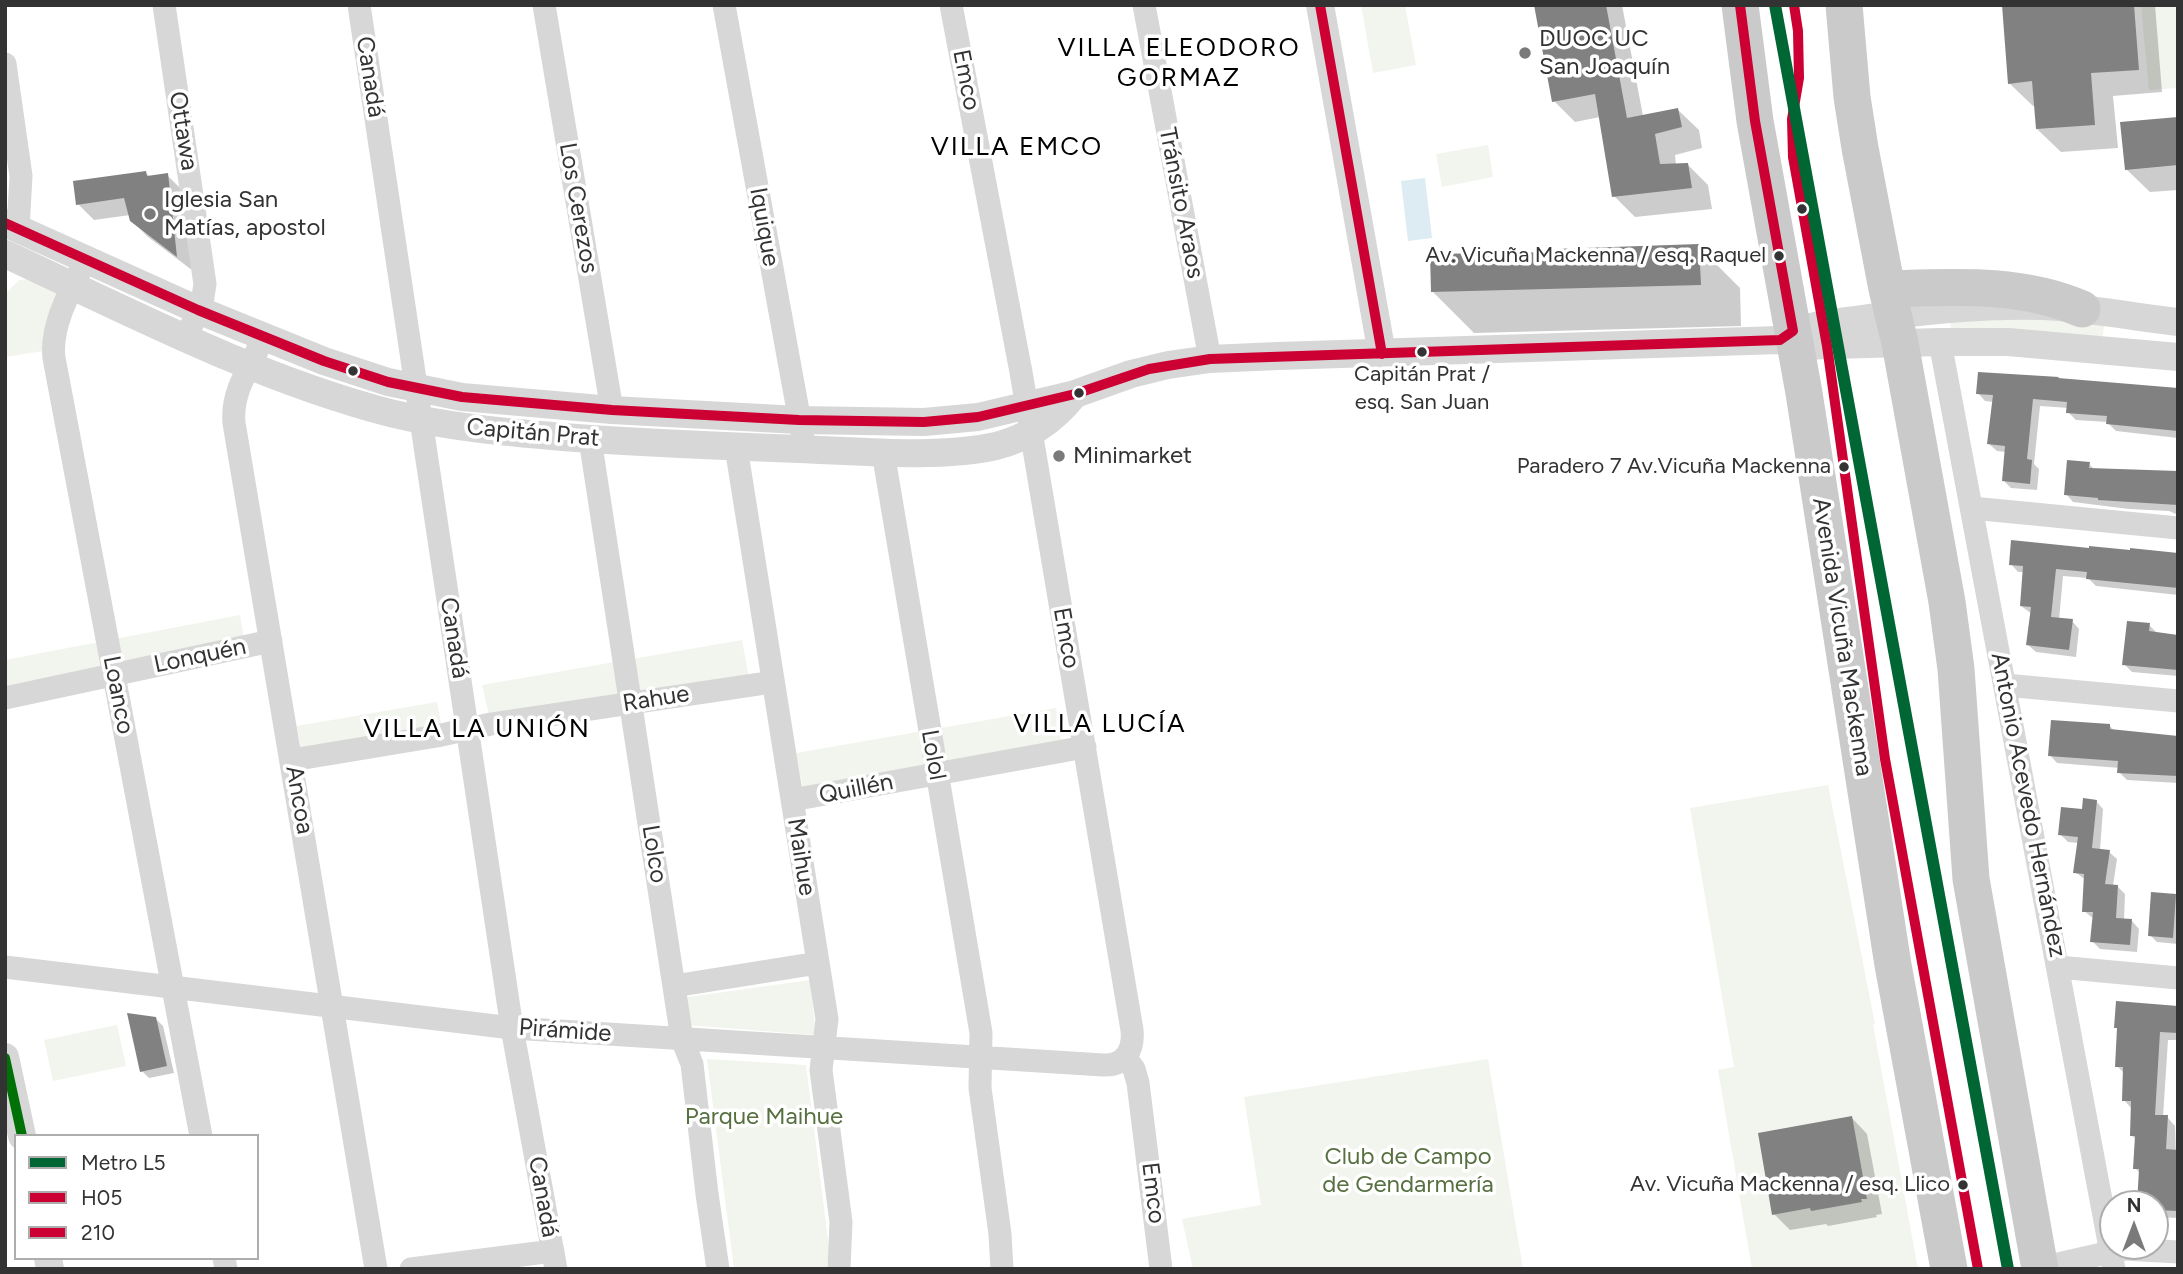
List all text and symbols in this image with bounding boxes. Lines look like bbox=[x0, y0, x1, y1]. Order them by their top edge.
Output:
place label: DUOC UC San Joaquín bbox=[1539, 25, 1670, 81]
district label: VILLA ELEODORO GORMAZ bbox=[1059, 32, 1299, 94]
street label: Canadá bbox=[349, 35, 391, 119]
marker: DUOC UC San Joaquín bbox=[1517, 45, 1533, 61]
street label: Emco bbox=[946, 47, 986, 113]
street label: Ottawa bbox=[163, 89, 203, 173]
street label: Tránsito Araos bbox=[1152, 125, 1210, 281]
district label: VILLA EMCO bbox=[932, 131, 1102, 163]
street label: Los Cerezos bbox=[552, 140, 604, 276]
street label: Iquique bbox=[743, 185, 785, 269]
place label: Iglesia San Matías, apostol bbox=[164, 186, 326, 242]
unlabelled marker bbox=[1795, 202, 1809, 216]
marker: Iglesia San Matías, apostol bbox=[142, 206, 158, 222]
place label: Av. Vicuña Mackenna / esq. Raquel bbox=[1425, 243, 1766, 269]
marker: Av. Vicuña Mackenna / esq. Raquel bbox=[1772, 249, 1786, 263]
marker: Capitán Prat / esq. San Juan bbox=[1415, 345, 1429, 359]
place label: Capitán Prat / esq. San Juan bbox=[1354, 362, 1490, 414]
unlabelled marker bbox=[346, 364, 360, 378]
unlabelled marker bbox=[1072, 386, 1086, 400]
street label: Capitán Prat bbox=[465, 413, 601, 453]
place label: Minimarket bbox=[1073, 442, 1192, 470]
marker: Minimarket bbox=[1051, 448, 1067, 464]
place label: Paradero 7 Av.Vicuña Mackenna bbox=[1517, 454, 1831, 480]
marker: Paradero 7 Av.Vicuña Mackenna bbox=[1837, 460, 1851, 474]
street label: Avenida Vicuña Mackenna bbox=[1806, 496, 1878, 778]
street label: Canadá bbox=[433, 596, 475, 680]
street label: Emco bbox=[1046, 605, 1086, 671]
street label: Lonquén bbox=[151, 632, 249, 680]
street label: Antonio Acevedo Hernández bbox=[1984, 650, 2072, 960]
street label: Loanco bbox=[96, 654, 140, 736]
street label: Rahue bbox=[621, 680, 691, 718]
district label: VILLA LUCÍA bbox=[1015, 708, 1185, 740]
district label: VILLA LA UNIÓN bbox=[365, 713, 589, 745]
street label: Lolol bbox=[914, 727, 952, 783]
street label: Ancoa bbox=[279, 764, 319, 836]
street label: Quillén bbox=[817, 768, 895, 810]
street label: Maihue bbox=[781, 816, 821, 898]
street label: Lolco bbox=[635, 823, 673, 885]
street label: Pirámide bbox=[518, 1013, 612, 1049]
park label: Parque Maihue bbox=[685, 1103, 843, 1131]
legend bbox=[14, 1134, 259, 1260]
park label: Club de Campo de Gendarmería bbox=[1322, 1143, 1494, 1199]
text: Metro L5 bbox=[81, 1150, 166, 1175]
street label: Canadá bbox=[522, 1154, 564, 1240]
street label: Emco bbox=[1135, 1161, 1171, 1225]
place label: Av. Vicuña Mackenna / esq. Llico bbox=[1630, 1172, 1950, 1198]
marker: Av. Vicuña Mackenna / esq. Llico bbox=[1956, 1178, 1970, 1192]
text: H05 bbox=[81, 1185, 122, 1210]
north arrow bbox=[2099, 1190, 2169, 1260]
text: N bbox=[2127, 1194, 2141, 1217]
text: 210 bbox=[81, 1220, 115, 1245]

